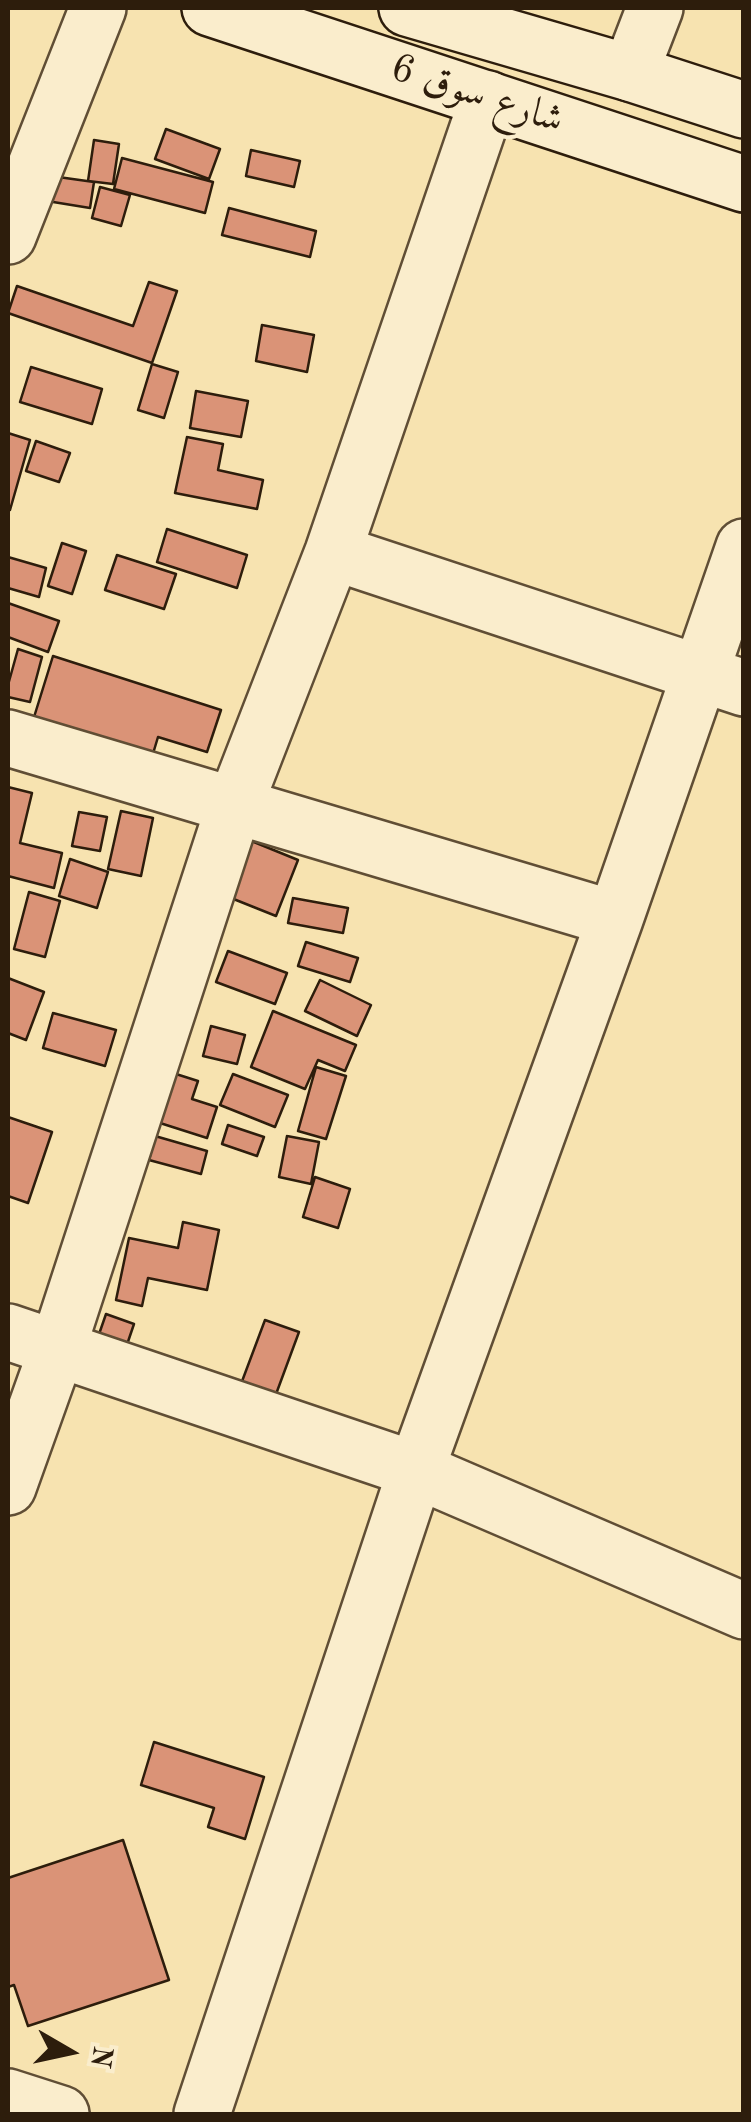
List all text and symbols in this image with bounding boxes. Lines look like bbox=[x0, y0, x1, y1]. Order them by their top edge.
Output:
street label: شارع سوق 6 bbox=[384, 45, 570, 145]
north arrow bbox=[20, 2002, 120, 2102]
text: N bbox=[84, 2044, 115, 2069]

